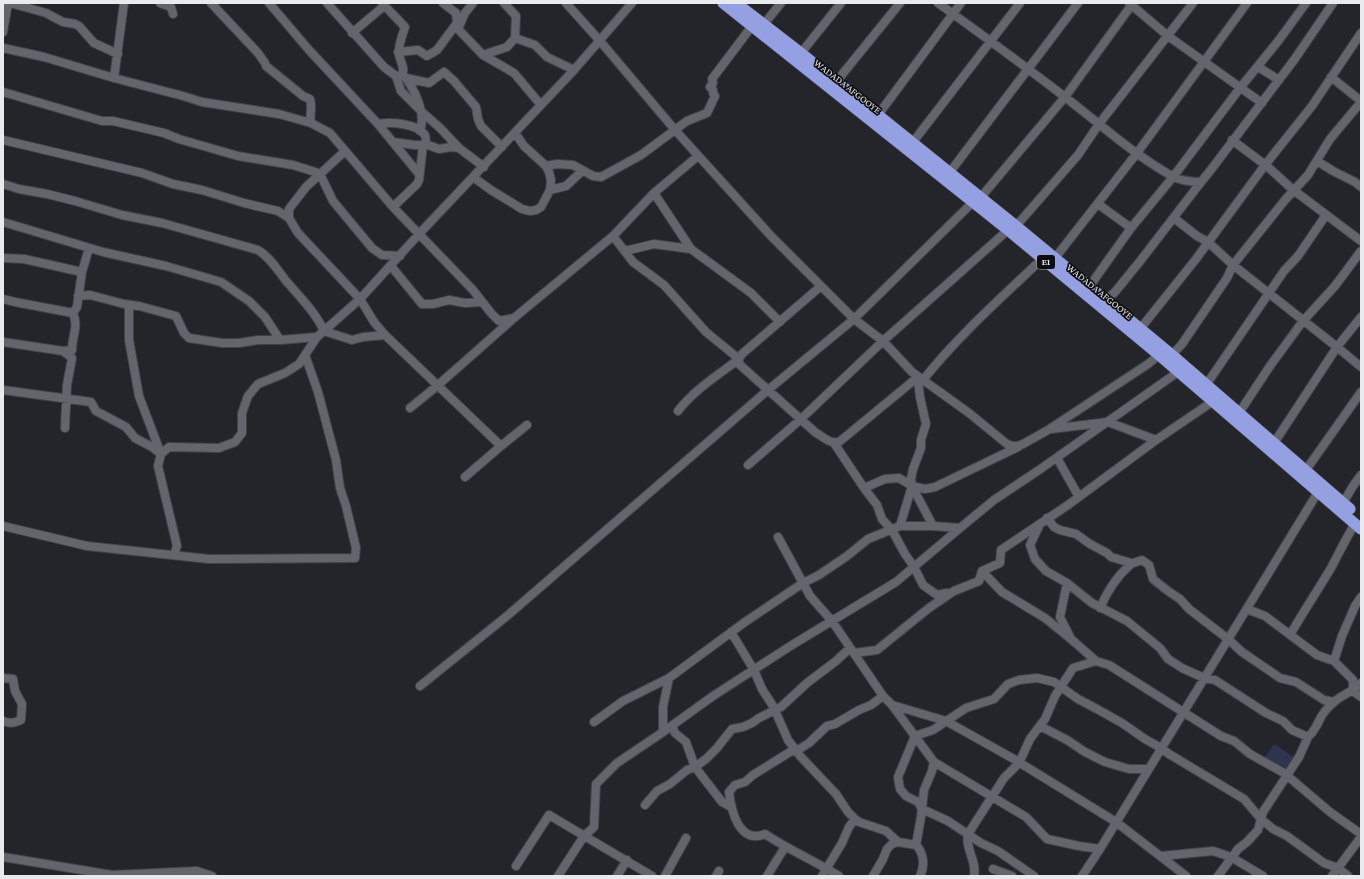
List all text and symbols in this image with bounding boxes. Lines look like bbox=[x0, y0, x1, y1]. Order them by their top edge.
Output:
street label: WADADA AFGOOYE bbox=[812, 57, 884, 116]
road number: E1 bbox=[1037, 255, 1055, 269]
street label: WADADA AFGOOYE bbox=[1064, 261, 1135, 322]

